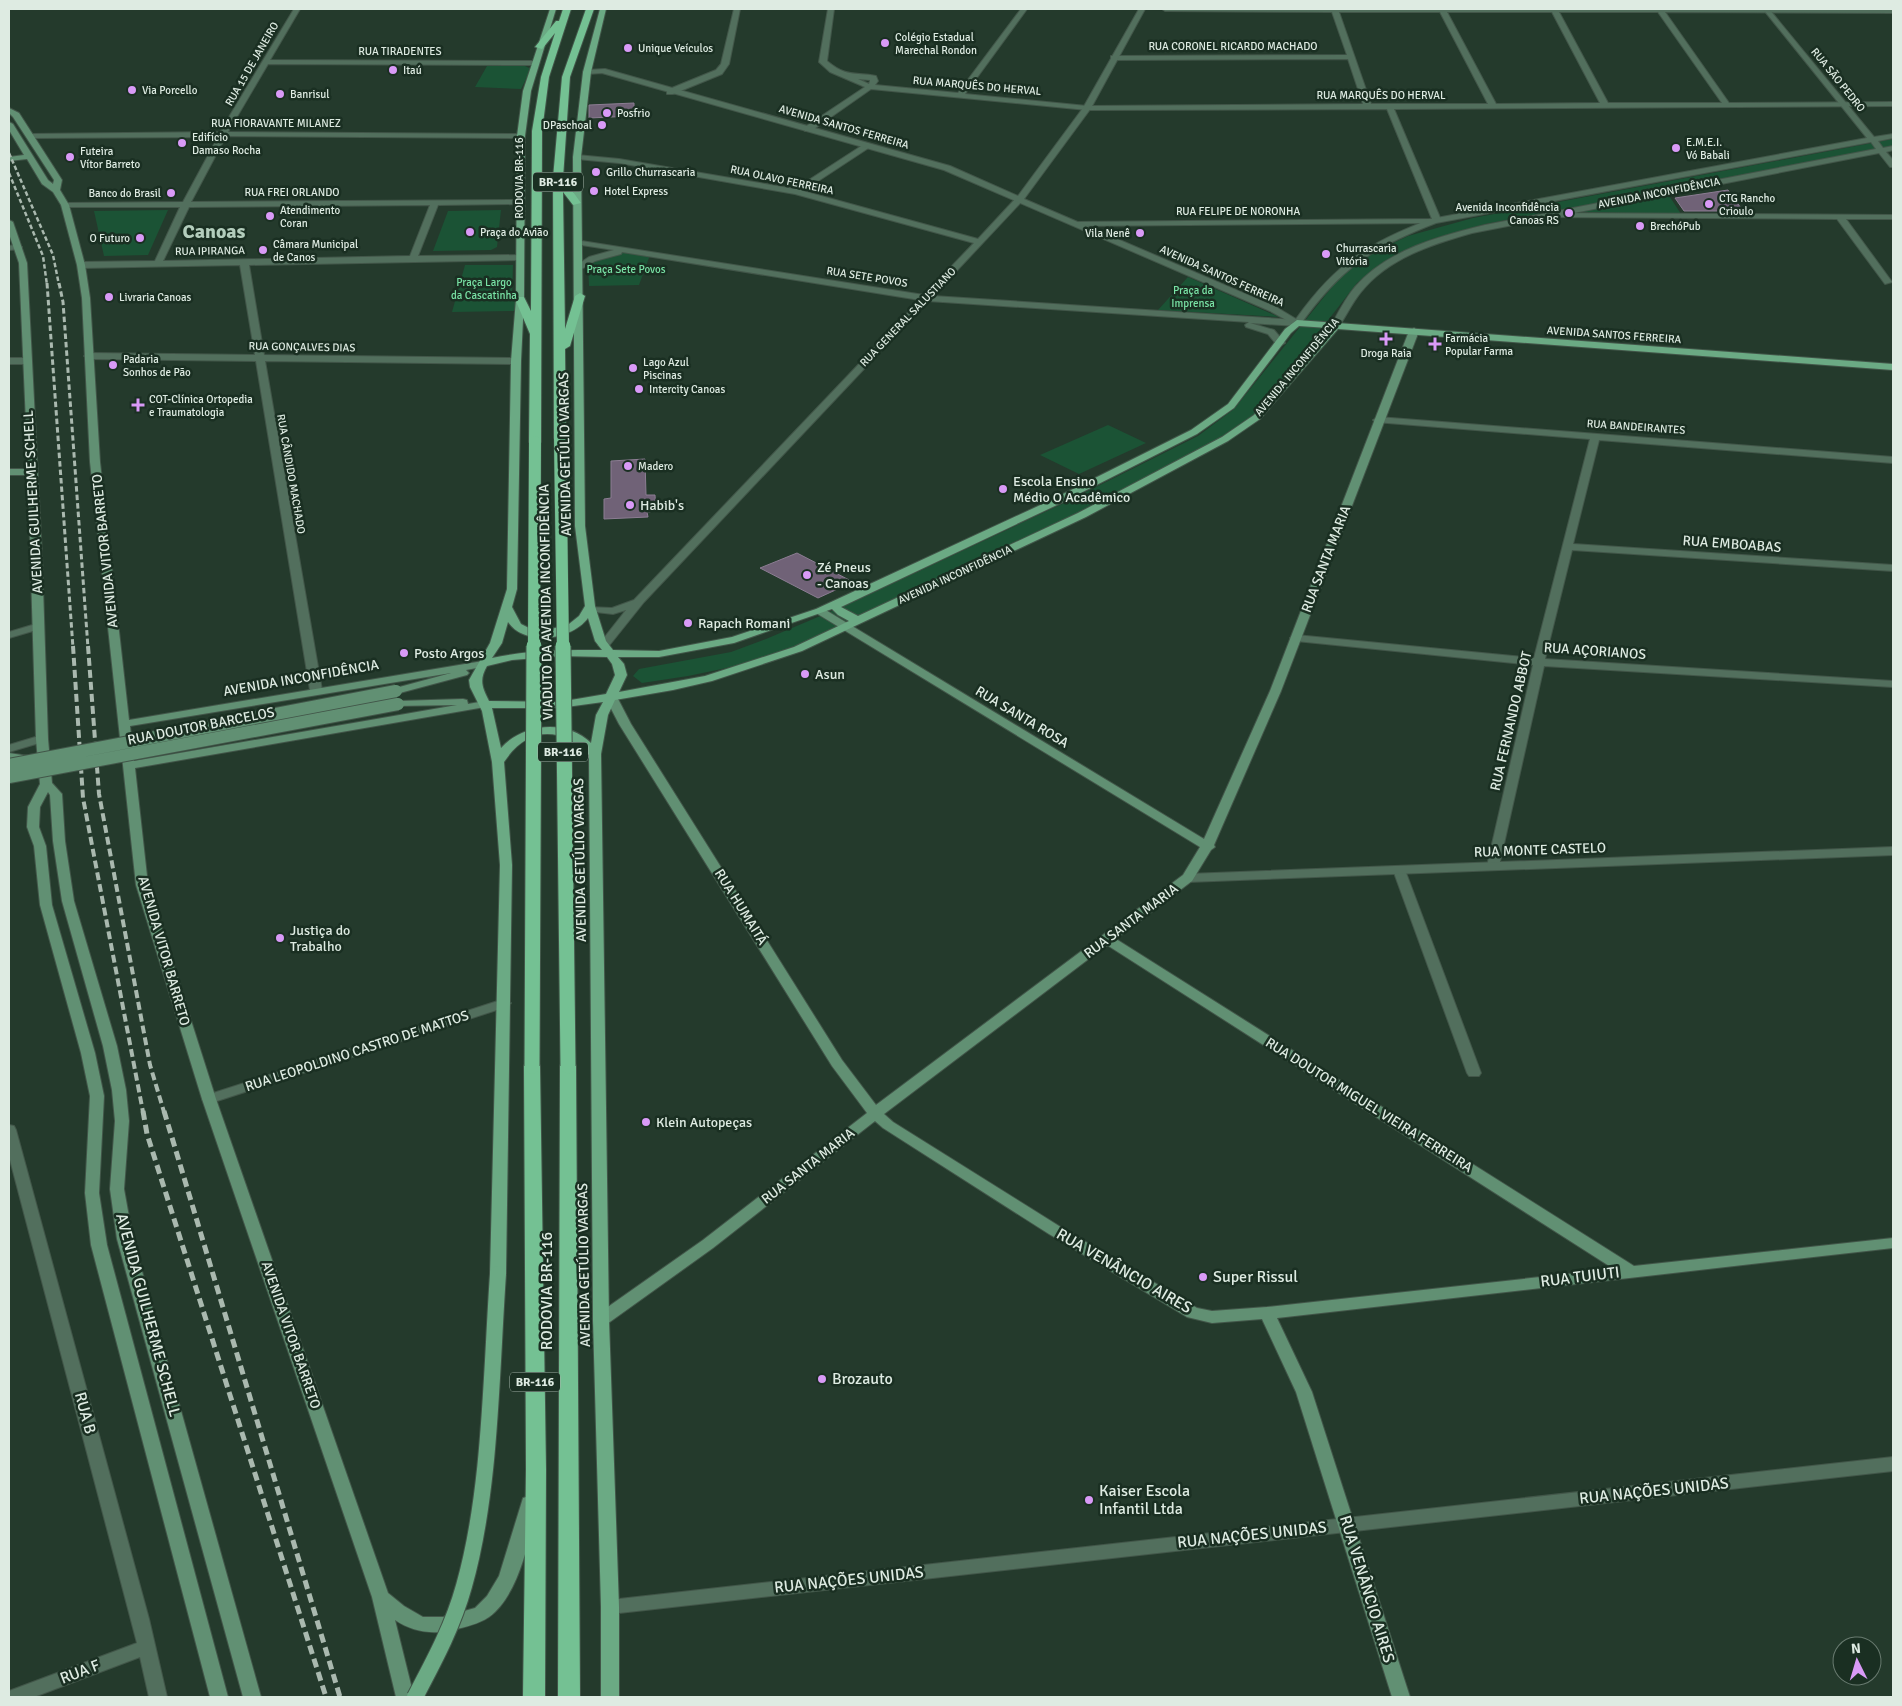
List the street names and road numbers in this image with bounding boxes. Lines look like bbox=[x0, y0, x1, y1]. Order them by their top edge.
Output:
street label: RUA 15 DE JANEIRO bbox=[223, 20, 281, 108]
street label: RUA CORONEL RICARDO MACHADO bbox=[1148, 40, 1318, 53]
street label: RUA TIRADENTES bbox=[358, 45, 442, 58]
street label: RUA SÃO PEDRO bbox=[1808, 45, 1868, 115]
street label: RUA MARQUÊS DO HERVAL bbox=[912, 73, 1042, 98]
street label: RUA MARQUÊS DO HERVAL bbox=[1316, 88, 1446, 102]
street label: AVENIDA SANTOS FERREIRA bbox=[777, 102, 911, 152]
street label: RUA FIORAVANTE MILANEZ bbox=[211, 117, 341, 130]
street label: RODOVIA BR-116 bbox=[513, 137, 526, 219]
street label: RUA OLAVO FERREIRA bbox=[729, 163, 835, 197]
road number: BR-116 bbox=[533, 172, 583, 192]
street label: AVENIDA INCONFIDÊNCIA bbox=[1597, 174, 1721, 211]
street label: RUA FREI ORLANDO bbox=[244, 186, 340, 199]
street label: RUA FELIPE DE NORONHA bbox=[1176, 205, 1300, 218]
street label: AVENIDA SANTOS FERREIRA bbox=[1158, 243, 1286, 309]
street label: RUA IPIRANGA bbox=[175, 244, 245, 258]
street label: RUA SETE POVOS bbox=[825, 264, 909, 290]
street label: RUA GENERAL SALUSTIANO bbox=[857, 265, 959, 369]
street label: AVENIDA INCONFIDÊNCIA bbox=[1251, 315, 1342, 419]
street label: AVENIDA SANTOS FERREIRA bbox=[1546, 324, 1682, 346]
street label: RUA GONÇALVES DIAS bbox=[248, 340, 356, 354]
street label: AVENIDA GETÚLIO VARGAS bbox=[555, 372, 575, 536]
street label: AVENIDA GUILHERME SCHELL bbox=[20, 410, 46, 594]
street label: RUA CÂNDIDO MACHADO bbox=[274, 413, 309, 535]
street label: RUA BANDEIRANTES bbox=[1586, 417, 1686, 437]
street label: AVENIDA VITOR BARRETO bbox=[88, 473, 122, 629]
street label: VIADUTO DA AVENIDA INCONFIDÊNCIA bbox=[535, 483, 557, 720]
street label: RUA SANTA MARIA bbox=[1298, 503, 1354, 615]
street label: RUA EMBOABAS bbox=[1682, 532, 1782, 556]
street label: AVENIDA INCONFIDÊNCIA bbox=[896, 542, 1014, 607]
street label: RUA AÇORIANOS bbox=[1543, 639, 1647, 663]
street label: RUA FERNANDO ABBOT bbox=[1487, 649, 1535, 792]
street label: AVENIDA INCONFIDÊNCIA bbox=[222, 656, 381, 700]
street label: RUA SANTA ROSA bbox=[972, 682, 1072, 752]
street label: RUA DOUTOR BARCELOS bbox=[126, 703, 276, 749]
road number: BR-116 bbox=[538, 742, 588, 762]
street label: AVENIDA GETÚLIO VARGAS bbox=[570, 778, 590, 942]
street label: RUA MONTE CASTELO bbox=[1474, 839, 1606, 861]
street label: RUA HUMAITÁ bbox=[711, 866, 771, 948]
street label: AVENIDA VITOR BARRETO bbox=[134, 874, 194, 1028]
street label: RUA SANTA MARIA bbox=[1081, 880, 1182, 962]
street label: RUA LEOPOLDINO CASTRO DE MATTOS bbox=[243, 1007, 471, 1095]
street label: RUA DOUTOR MIGUEL VIEIRA FERREIRA bbox=[1262, 1034, 1476, 1176]
street label: RUA SANTA MARIA bbox=[758, 1124, 858, 1208]
street label: AVENIDA GETÚLIO VARGAS bbox=[574, 1183, 594, 1347]
street label: AVENIDA GUILHERME SCHELL bbox=[111, 1211, 185, 1419]
street label: RUA VENÂNCIO AIRES bbox=[1053, 1224, 1195, 1318]
street label: RODOVIA BR-116 bbox=[537, 1232, 557, 1350]
street label: AVENIDA VITOR BARRETO bbox=[258, 1259, 324, 1411]
street label: RUA TUIUTI bbox=[1539, 1262, 1621, 1292]
road number: BR-116 bbox=[510, 1372, 560, 1391]
street label: RUA B bbox=[70, 1390, 100, 1436]
street label: RUA NAÇÕES UNIDAS bbox=[1578, 1473, 1730, 1509]
street label: RUA VENÂNCIO AIRES bbox=[1335, 1513, 1399, 1665]
street label: RUA NAÇÕES UNIDAS bbox=[1176, 1517, 1328, 1553]
street label: RUA NAÇÕES UNIDAS bbox=[773, 1562, 925, 1598]
street label: RUA F bbox=[57, 1655, 103, 1689]

